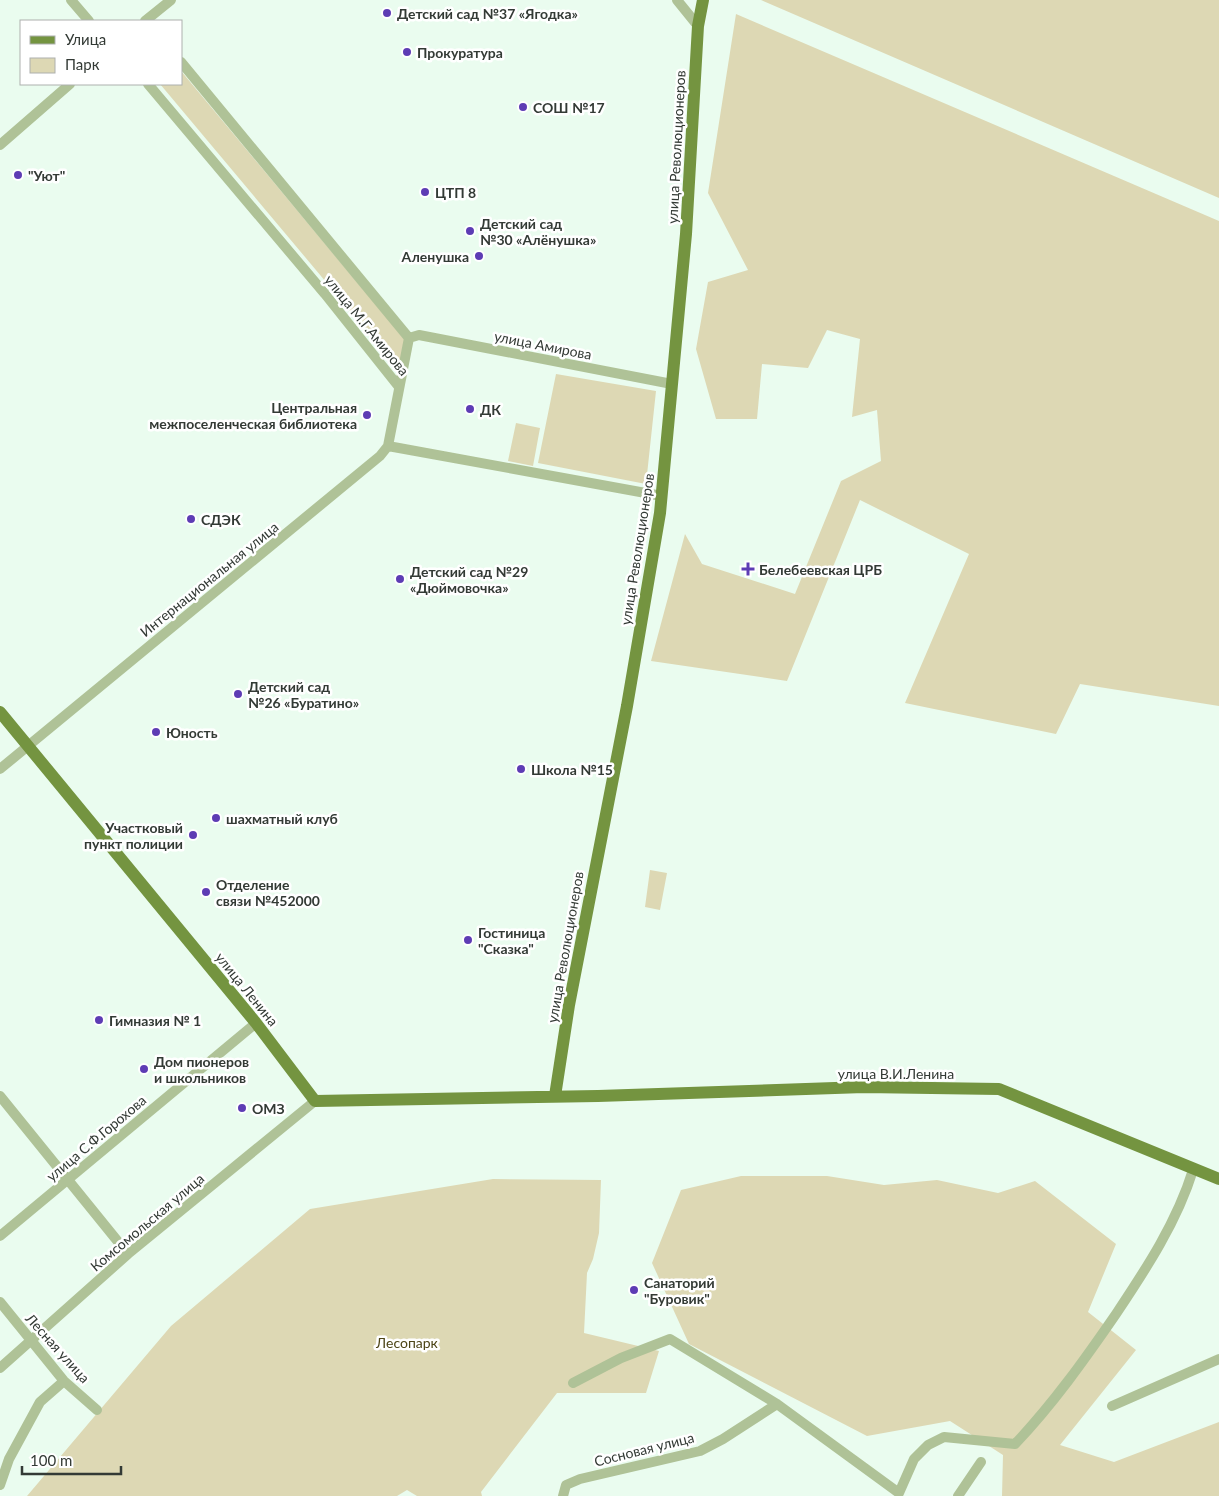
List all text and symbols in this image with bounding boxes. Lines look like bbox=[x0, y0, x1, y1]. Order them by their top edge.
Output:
place label: Детский сад №37 «Ягодка» bbox=[397, 5, 578, 22]
marker: Детский сад №37 «Ягодка» bbox=[381, 7, 393, 19]
legend bbox=[20, 20, 182, 85]
text: Улица bbox=[65, 30, 106, 48]
place label: Прокуратура bbox=[417, 44, 503, 61]
marker: Прокуратура bbox=[401, 46, 413, 58]
text: Парк bbox=[65, 55, 100, 73]
street label: улица Революционеров bbox=[663, 70, 689, 224]
place label: СОШ №17 bbox=[533, 99, 605, 116]
marker: СОШ №17 bbox=[517, 101, 529, 113]
place label: "Уют" bbox=[28, 167, 65, 184]
marker: "Уют" bbox=[12, 169, 24, 181]
place label: ЦТП 8 bbox=[435, 184, 476, 201]
marker: ЦТП 8 bbox=[419, 186, 431, 198]
place label: Детский сад №30 «Алёнушка» bbox=[480, 215, 596, 248]
marker: Детский сад №30 «Алёнушка» bbox=[464, 225, 476, 237]
place label: Аленушка bbox=[401, 248, 469, 265]
marker: Аленушка bbox=[473, 250, 485, 262]
street label: улица М.Г.Амирова bbox=[321, 271, 413, 379]
street label: улица Амирова bbox=[493, 327, 593, 363]
place label: Центральная межпоселенческая библиотека bbox=[149, 399, 357, 432]
place label: ДК bbox=[480, 401, 501, 418]
marker: ДК bbox=[464, 403, 476, 415]
marker: Центральная межпоселенческая библиотека bbox=[361, 409, 373, 421]
street label: улица Революционеров bbox=[617, 472, 657, 626]
place label: СДЭК bbox=[201, 511, 241, 528]
marker: СДЭК bbox=[185, 513, 197, 525]
street label: Интернациональная улица bbox=[136, 518, 282, 640]
place label: Белебеевская ЦРБ bbox=[759, 561, 882, 578]
marker: Белебеевская ЦРБ bbox=[741, 562, 755, 576]
place label: Детский сад №29 «Дюймовочка» bbox=[410, 563, 528, 596]
marker: Детский сад №29 «Дюймовочка» bbox=[394, 573, 406, 585]
place label: Детский сад №26 «Буратино» bbox=[248, 678, 359, 711]
marker: Детский сад №26 «Буратино» bbox=[232, 688, 244, 700]
place label: Юность bbox=[166, 724, 218, 741]
marker: Юность bbox=[150, 726, 162, 738]
place label: Школа №15 bbox=[531, 761, 613, 778]
marker: Школа №15 bbox=[515, 763, 527, 775]
place label: шахматный клуб bbox=[226, 810, 338, 827]
marker: шахматный клуб bbox=[210, 812, 222, 824]
place label: Участковый пункт полиции bbox=[84, 819, 183, 852]
marker: Участковый пункт полиции bbox=[187, 829, 199, 841]
street label: улица Революционеров bbox=[543, 870, 587, 1024]
place label: Отделение связи №452000 bbox=[216, 876, 320, 909]
marker: Отделение связи №452000 bbox=[200, 886, 212, 898]
place label: Гостиница "Сказка" bbox=[478, 924, 545, 957]
marker: Гостиница "Сказка" bbox=[462, 934, 474, 946]
street label: улица Ленина bbox=[212, 949, 282, 1029]
place label: Гимназия № 1 bbox=[109, 1012, 201, 1029]
marker: Гимназия № 1 bbox=[93, 1014, 105, 1026]
place label: Дом пионеров и школьников bbox=[154, 1053, 249, 1086]
marker: Дом пионеров и школьников bbox=[138, 1063, 150, 1075]
street label: улица В.И.Ленина bbox=[838, 1065, 954, 1082]
street label: улица С.Ф.Горохова bbox=[43, 1091, 149, 1185]
place label: ОМЗ bbox=[252, 1100, 285, 1117]
marker: ОМЗ bbox=[236, 1102, 248, 1114]
street label: Комсомольская улица bbox=[87, 1169, 207, 1275]
place label: Санаторий "Буровик" bbox=[644, 1274, 715, 1307]
marker: Санаторий "Буровик" bbox=[628, 1284, 640, 1296]
street label: Лесная улица bbox=[22, 1309, 94, 1386]
park label: Лесопарк bbox=[375, 1334, 439, 1351]
street label: Сосновая улица bbox=[592, 1428, 696, 1470]
scale bar bbox=[22, 1444, 121, 1476]
text: 100 m bbox=[30, 1451, 72, 1469]

